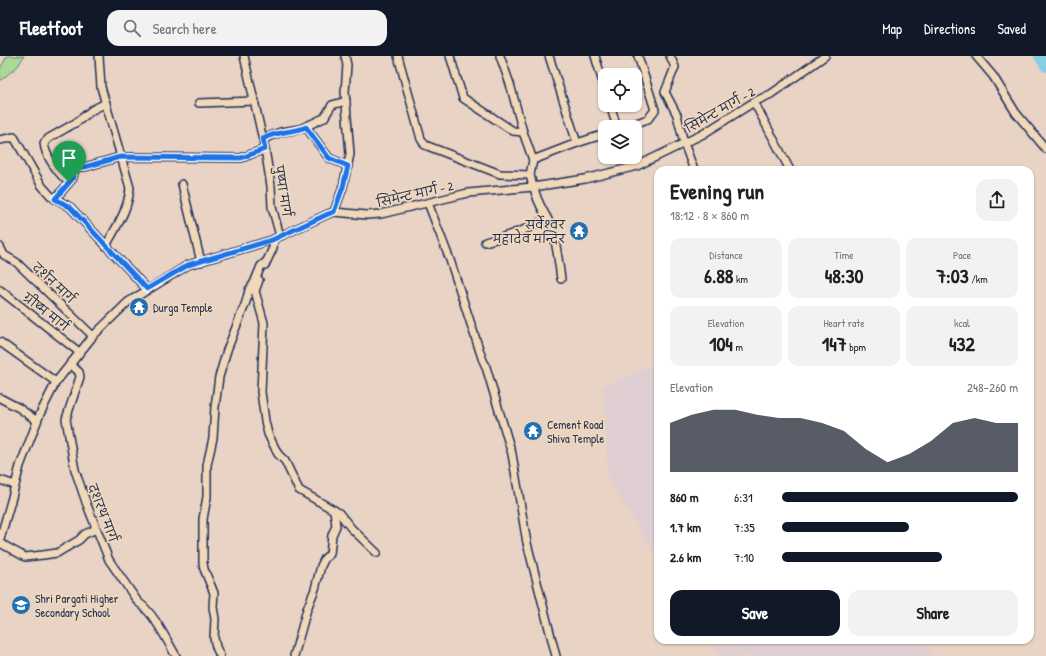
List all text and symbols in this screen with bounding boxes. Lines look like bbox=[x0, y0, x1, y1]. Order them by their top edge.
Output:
search box bbox=[107, 10, 387, 46]
text: Fleetfoot bbox=[20, 15, 83, 41]
icon: search bbox=[121, 17, 143, 39]
text: Search here bbox=[153, 18, 217, 39]
text: Map bbox=[882, 19, 902, 38]
text: Directions bbox=[924, 19, 975, 38]
text: Saved bbox=[997, 19, 1026, 38]
map controls bbox=[598, 68, 642, 164]
button: locate bbox=[598, 68, 642, 112]
street label: सिमेन्ट मार्ग - 2 bbox=[681, 83, 758, 137]
button: layers bbox=[598, 120, 642, 164]
pin bbox=[52, 141, 86, 182]
icon: arrive bbox=[58, 147, 80, 169]
street label: पुष्पा मार्ग bbox=[270, 163, 296, 219]
text: Evening run bbox=[670, 176, 764, 206]
street label: सिमेन्ट मार्ग - 2 bbox=[374, 177, 455, 211]
button: share bbox=[976, 179, 1018, 221]
text: 18:12 · 8 × 860 m bbox=[670, 206, 749, 224]
place label: सर्वेश्वर महादेव मन्दिर bbox=[492, 215, 567, 247]
temple icon: सर्वेश्वर महादेव मन्दिर bbox=[568, 220, 590, 242]
text: Distance bbox=[709, 248, 743, 262]
text: Time bbox=[834, 248, 854, 262]
text: Pace bbox=[953, 248, 971, 262]
street label: दर्शन मार्ग bbox=[28, 258, 80, 308]
text: 6.88 bbox=[704, 262, 734, 289]
text: 48:30 bbox=[825, 262, 863, 289]
text: 7:03 bbox=[936, 262, 969, 289]
text: km bbox=[734, 272, 748, 286]
text: /km bbox=[969, 272, 988, 286]
street label: ग्रीष्म मार्ग bbox=[19, 288, 73, 336]
temple icon: Durga Temple bbox=[128, 296, 150, 318]
place label: Durga Temple bbox=[153, 299, 213, 316]
text: Elevation bbox=[708, 316, 744, 330]
text: Heart rate bbox=[823, 316, 865, 330]
text: kcal bbox=[954, 316, 970, 330]
text: 104 bbox=[709, 330, 733, 357]
text: 147 bbox=[822, 330, 847, 357]
text: 432 bbox=[949, 330, 975, 357]
text: m bbox=[733, 340, 743, 354]
text: bpm bbox=[847, 340, 866, 354]
text: Elevation bbox=[670, 378, 713, 396]
text: 248–260 m bbox=[967, 378, 1018, 396]
place label: Cement Road Shiva Temple bbox=[547, 416, 604, 447]
temple icon: Cement Road Shiva Temple bbox=[522, 420, 544, 442]
street label: दशरथ मार्ग bbox=[84, 481, 122, 545]
text: 860 m bbox=[670, 488, 698, 506]
text: 6:31 bbox=[734, 488, 753, 506]
text: 1.7 km bbox=[670, 518, 701, 536]
text: 7:35 bbox=[734, 518, 755, 536]
text: 2.6 km bbox=[670, 548, 701, 566]
text: 7:10 bbox=[734, 548, 754, 566]
place label: Shri Pargati Higher Secondary School bbox=[35, 590, 119, 621]
button: Save bbox=[670, 590, 840, 636]
button: Share bbox=[848, 590, 1018, 636]
school or university icon: Shri Pargati Higher Secondary School bbox=[10, 594, 32, 616]

